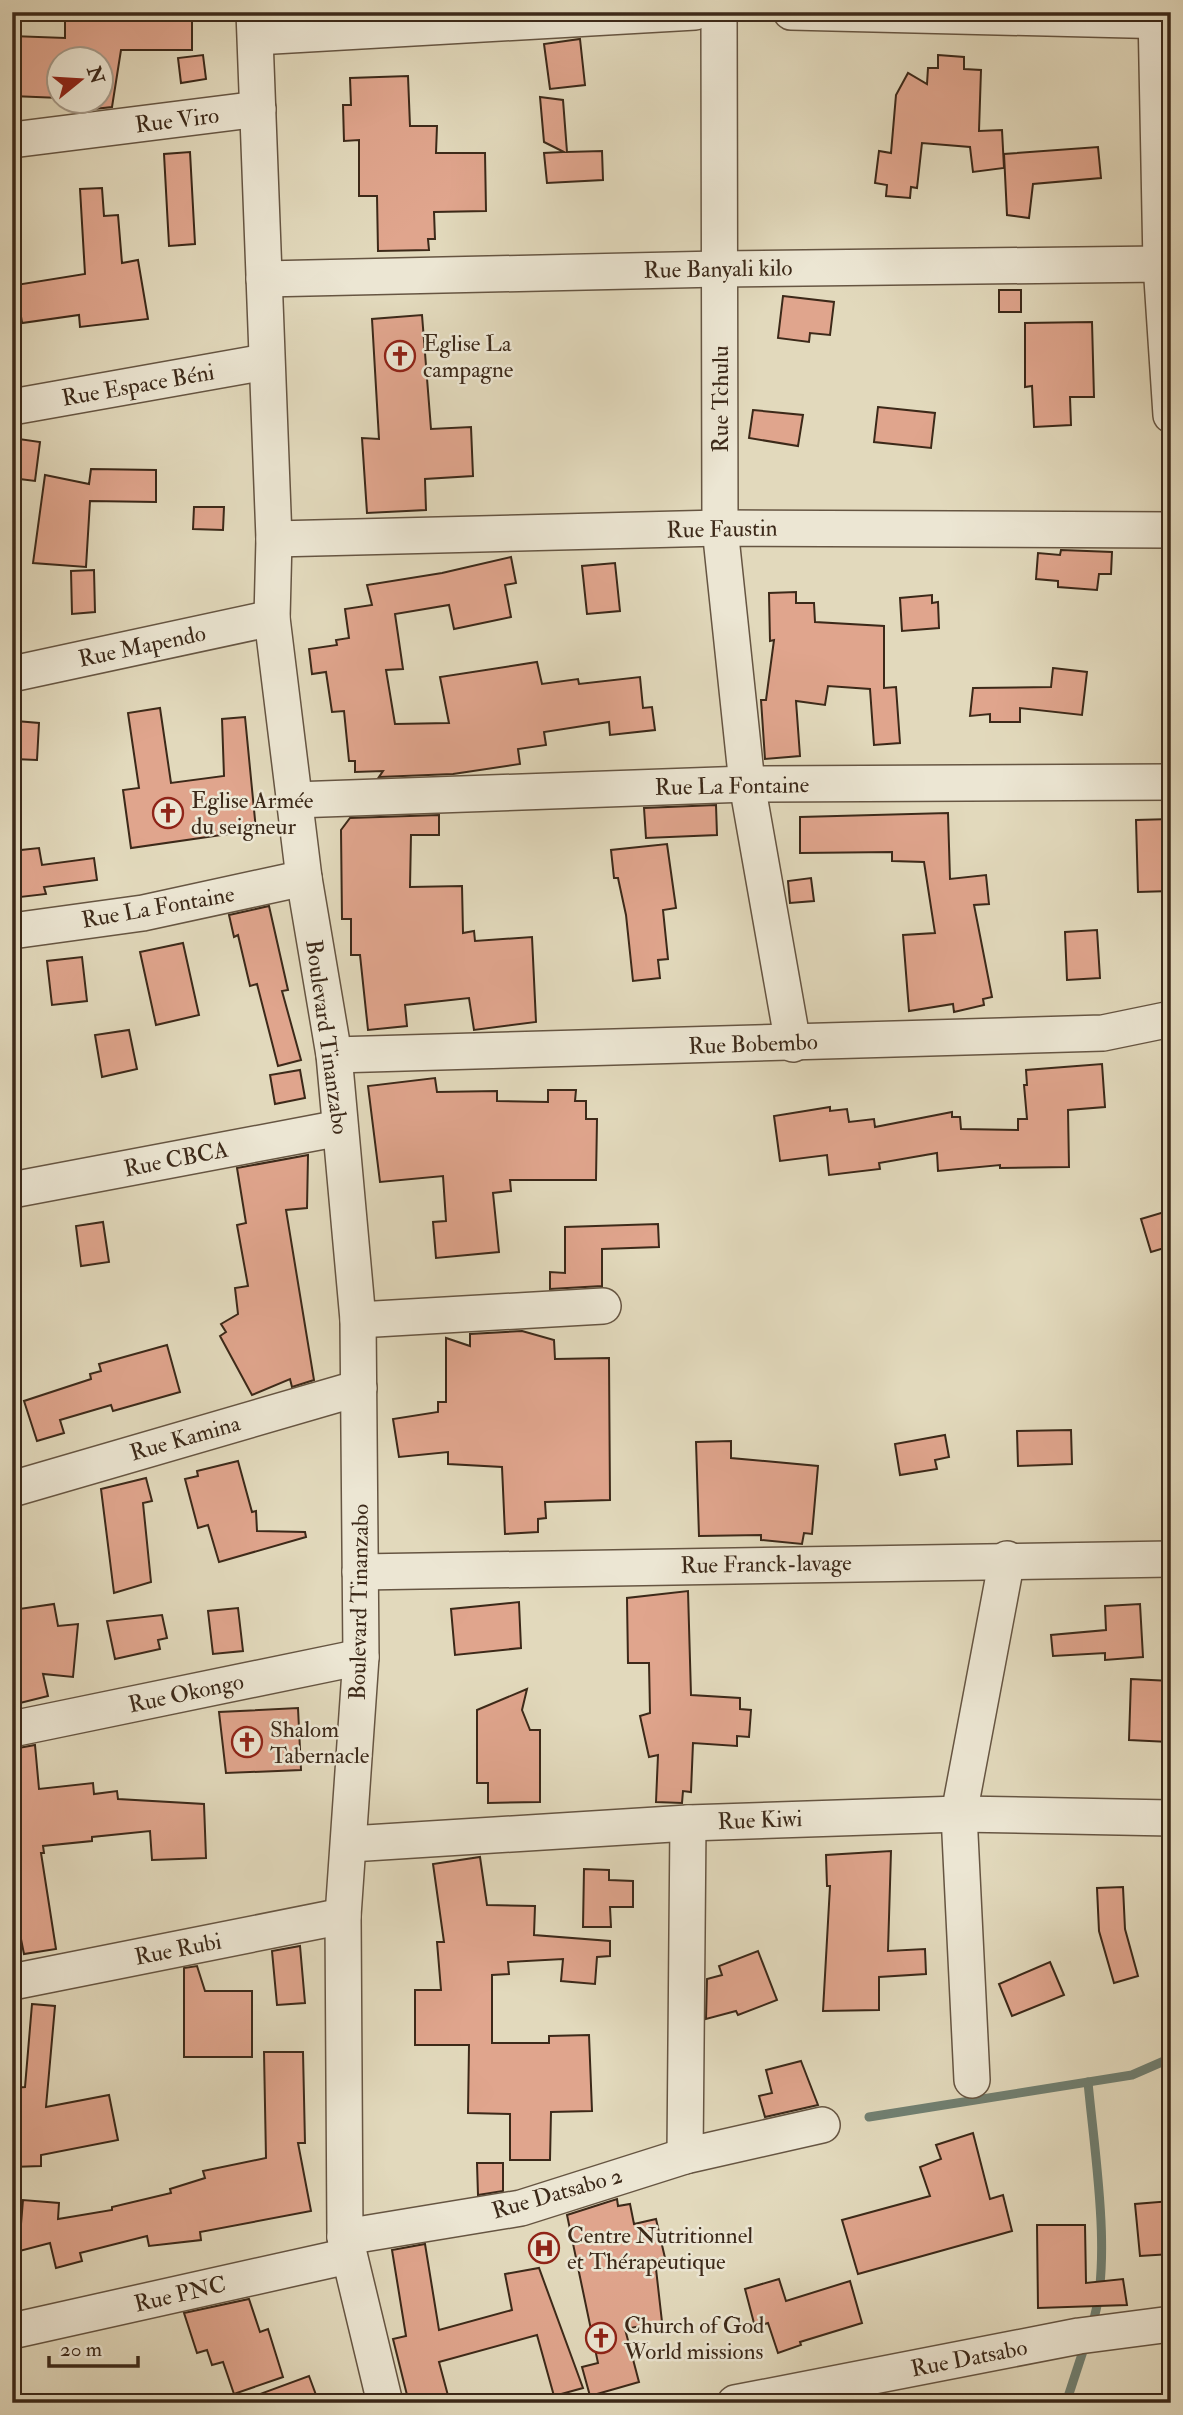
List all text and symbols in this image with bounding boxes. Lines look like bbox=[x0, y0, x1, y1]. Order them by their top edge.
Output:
north arrow bbox=[46, 46, 116, 116]
text: N bbox=[81, 62, 110, 88]
street label: Rue Viro bbox=[133, 100, 221, 140]
street label: Rue Banyali kilo bbox=[643, 253, 793, 285]
place label: Eglise La campagne bbox=[423, 329, 514, 385]
church icon: Eglise La campagne bbox=[383, 339, 417, 373]
street label: Rue Tchulu bbox=[706, 345, 735, 453]
street label: Rue Espace Béni bbox=[59, 357, 217, 414]
street label: Rue Faustin bbox=[666, 514, 778, 544]
street label: Rue Mapendo bbox=[76, 618, 209, 675]
street label: Rue La Fontaine bbox=[654, 770, 810, 802]
place label: Eglise Armée du seigneur bbox=[191, 786, 314, 841]
church icon: Eglise Armée du seigneur bbox=[151, 796, 185, 830]
street label: Rue La Fontaine bbox=[79, 879, 237, 935]
street label: Boulevard Tinanzabo bbox=[299, 938, 355, 1136]
street label: Rue Bobembo bbox=[688, 1027, 818, 1061]
street label: Rue CBCA bbox=[121, 1135, 231, 1183]
street label: Rue Kamina bbox=[126, 1408, 244, 1468]
street label: Boulevard Tinanzabo bbox=[343, 1504, 375, 1700]
street label: Rue Franck-lavage bbox=[680, 1548, 852, 1580]
street label: Rue Okongo bbox=[126, 1667, 246, 1719]
place label: Shalom Tabernacle bbox=[270, 1715, 370, 1770]
church icon: Shalom Tabernacle bbox=[230, 1725, 264, 1759]
street label: Rue Kiwi bbox=[717, 1804, 803, 1836]
street label: Rue Rubi bbox=[132, 1926, 224, 1972]
street label: Rue Datsabo 2 bbox=[488, 2161, 626, 2225]
place label: Centre Nutritionnel et Thérapeutique bbox=[567, 2221, 753, 2277]
hospital icon: Centre Nutritionnel et Thérapeutique bbox=[527, 2231, 561, 2265]
street label: Rue PNC bbox=[131, 2269, 229, 2319]
place label: Church of God World missions bbox=[623, 2311, 764, 2366]
church icon: Church of God World missions bbox=[584, 2321, 618, 2355]
scale bar bbox=[49, 2324, 138, 2368]
street label: Rue Datsabo bbox=[908, 2333, 1030, 2383]
text: 20 m bbox=[60, 2336, 102, 2363]

